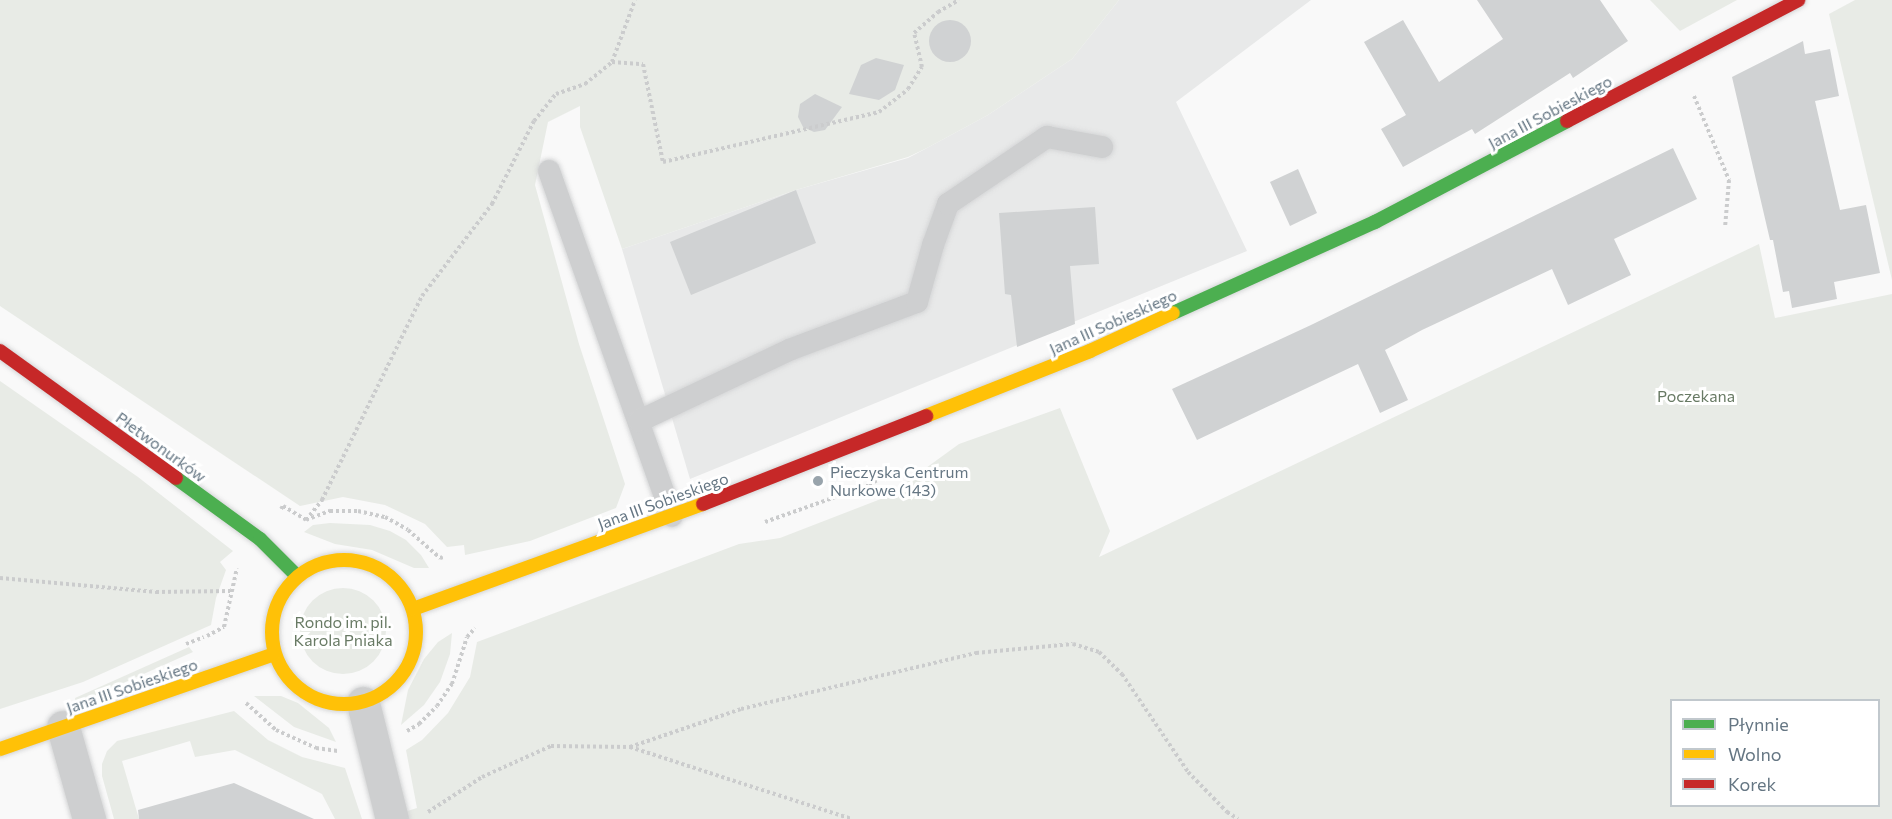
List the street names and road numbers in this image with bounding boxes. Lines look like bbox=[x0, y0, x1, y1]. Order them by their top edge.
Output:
street label: Jana III Sobieskiego bbox=[1485, 71, 1615, 153]
street label: Jana III Sobieskiego bbox=[1046, 285, 1180, 359]
street label: Płetwonurków bbox=[112, 408, 210, 486]
street label: Jana III Sobieskiego bbox=[595, 468, 731, 534]
street label: Jana III Sobieskiego bbox=[64, 655, 200, 717]

